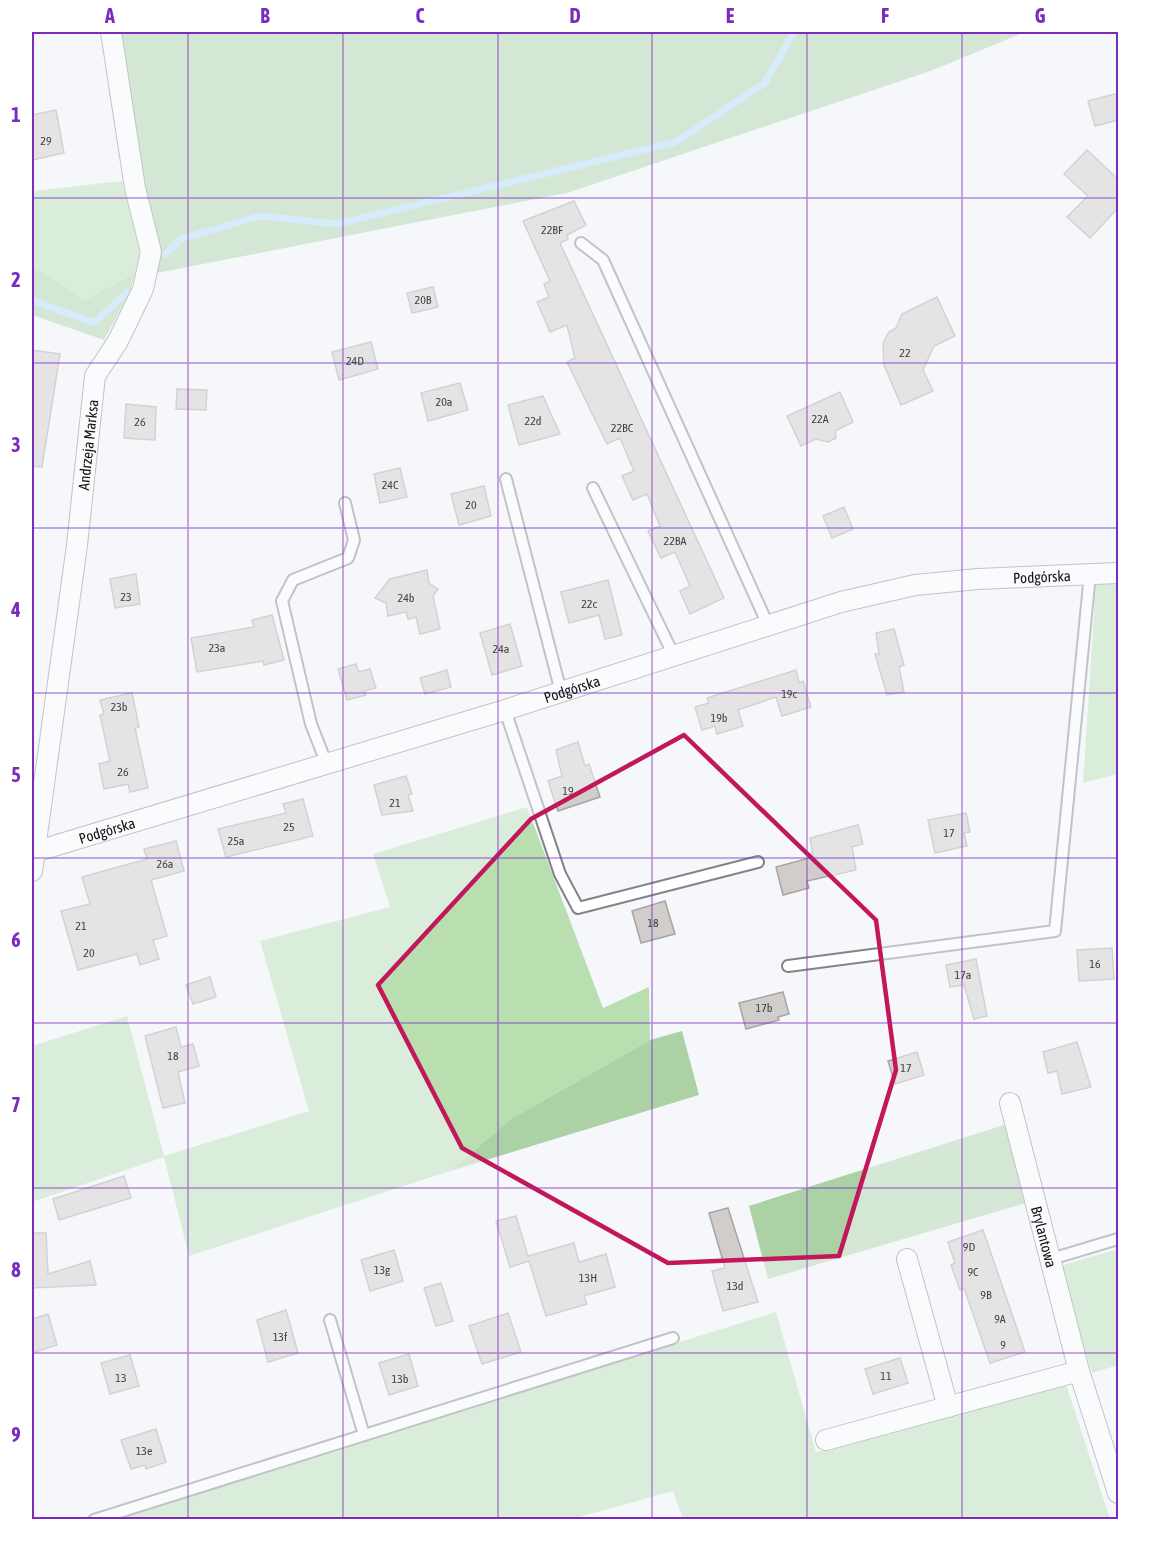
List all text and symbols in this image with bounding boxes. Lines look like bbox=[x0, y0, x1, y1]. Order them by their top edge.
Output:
text: A bbox=[104, 4, 115, 27]
text: B bbox=[260, 4, 270, 27]
text: C bbox=[416, 4, 425, 27]
text: D bbox=[569, 4, 581, 27]
text: E bbox=[726, 4, 735, 27]
text: F bbox=[881, 4, 889, 27]
text: G bbox=[1035, 4, 1046, 27]
text: 1 bbox=[11, 103, 21, 126]
house number: 29 bbox=[40, 134, 52, 148]
house number: 22BF bbox=[541, 223, 563, 237]
text: 2 bbox=[11, 268, 21, 291]
house number: 20B bbox=[415, 293, 432, 307]
house number: 22 bbox=[899, 346, 911, 360]
house number: 24D bbox=[346, 354, 364, 368]
house number: 20a bbox=[436, 395, 452, 409]
street label: Andrzeja Marksa bbox=[74, 398, 101, 491]
house number: 22A bbox=[811, 412, 829, 426]
house number: 22d bbox=[525, 414, 541, 428]
house number: 26 bbox=[134, 415, 146, 429]
house number: 22BC bbox=[611, 421, 634, 435]
text: 3 bbox=[11, 433, 21, 456]
house number: 24C bbox=[382, 478, 399, 492]
house number: 20 bbox=[465, 498, 477, 512]
house number: 22BA bbox=[664, 534, 687, 548]
street label: Podgórska bbox=[1013, 567, 1071, 586]
house number: 23 bbox=[120, 590, 132, 604]
house number: 24b bbox=[398, 591, 415, 605]
house number: 22c bbox=[581, 597, 597, 611]
text: 4 bbox=[10, 598, 21, 621]
house number: 23a bbox=[209, 641, 225, 655]
house number: 24a bbox=[493, 642, 509, 656]
street label: Podgórska bbox=[542, 672, 602, 706]
house number: 19c bbox=[781, 687, 797, 701]
house number: 23b bbox=[111, 700, 128, 714]
house number: 19b bbox=[711, 711, 728, 725]
text: 5 bbox=[11, 763, 21, 786]
house number: 26 bbox=[117, 765, 129, 779]
house number: 19 bbox=[562, 784, 574, 798]
house number: 21 bbox=[389, 796, 401, 810]
street label: Podgórska bbox=[77, 814, 137, 847]
house number: 25 bbox=[283, 820, 295, 834]
house number: 17 bbox=[943, 826, 955, 840]
house number: 25a bbox=[228, 834, 244, 848]
house number: 26a bbox=[157, 857, 173, 871]
house number: 18 bbox=[647, 916, 659, 930]
house number: 21 bbox=[75, 919, 87, 933]
text: 6 bbox=[11, 928, 21, 951]
house number: 20 bbox=[83, 946, 95, 960]
house number: 16 bbox=[1089, 957, 1101, 971]
house number: 17a bbox=[955, 968, 971, 982]
house number: 17b bbox=[756, 1001, 773, 1015]
house number: 18 bbox=[167, 1049, 179, 1063]
house number: 17 bbox=[900, 1061, 912, 1075]
text: 7 bbox=[11, 1093, 21, 1116]
street label: Brylantowa bbox=[1028, 1204, 1060, 1269]
house number: 9D bbox=[963, 1240, 975, 1254]
text: 8 bbox=[11, 1258, 21, 1281]
house number: 13g bbox=[374, 1263, 391, 1277]
house number: 9C bbox=[967, 1265, 979, 1279]
house number: 13H bbox=[579, 1271, 597, 1285]
house number: 13d bbox=[727, 1279, 743, 1293]
house number: 9B bbox=[980, 1288, 992, 1302]
house number: 9A bbox=[994, 1312, 1006, 1326]
house number: 13f bbox=[273, 1330, 288, 1344]
house number: 9 bbox=[1000, 1338, 1006, 1352]
house number: 11 bbox=[880, 1369, 892, 1383]
house number: 13 bbox=[115, 1371, 127, 1385]
house number: 13b bbox=[392, 1372, 409, 1386]
text: 9 bbox=[11, 1423, 21, 1446]
house number: 13e bbox=[136, 1444, 152, 1458]

